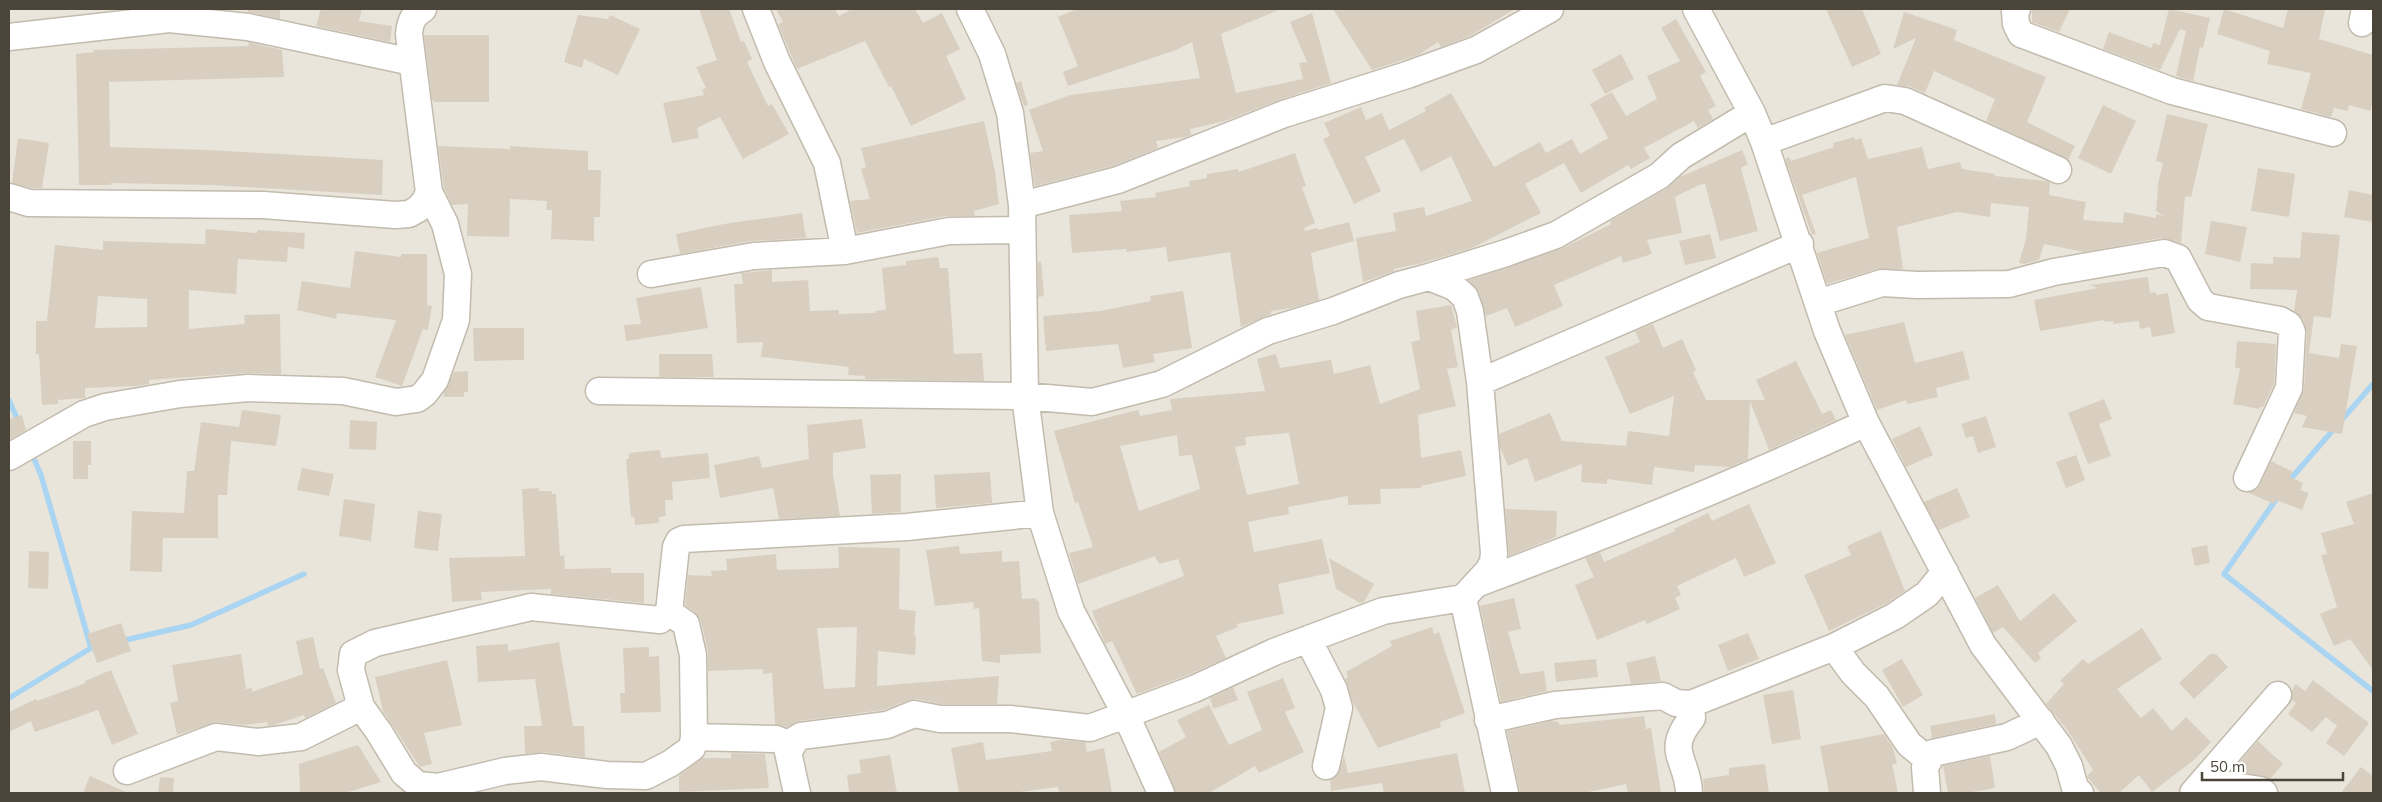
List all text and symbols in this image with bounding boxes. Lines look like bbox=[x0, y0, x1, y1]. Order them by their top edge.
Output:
scale bar bbox=[2202, 750, 2343, 782]
text: 50 m bbox=[2210, 757, 2245, 776]

